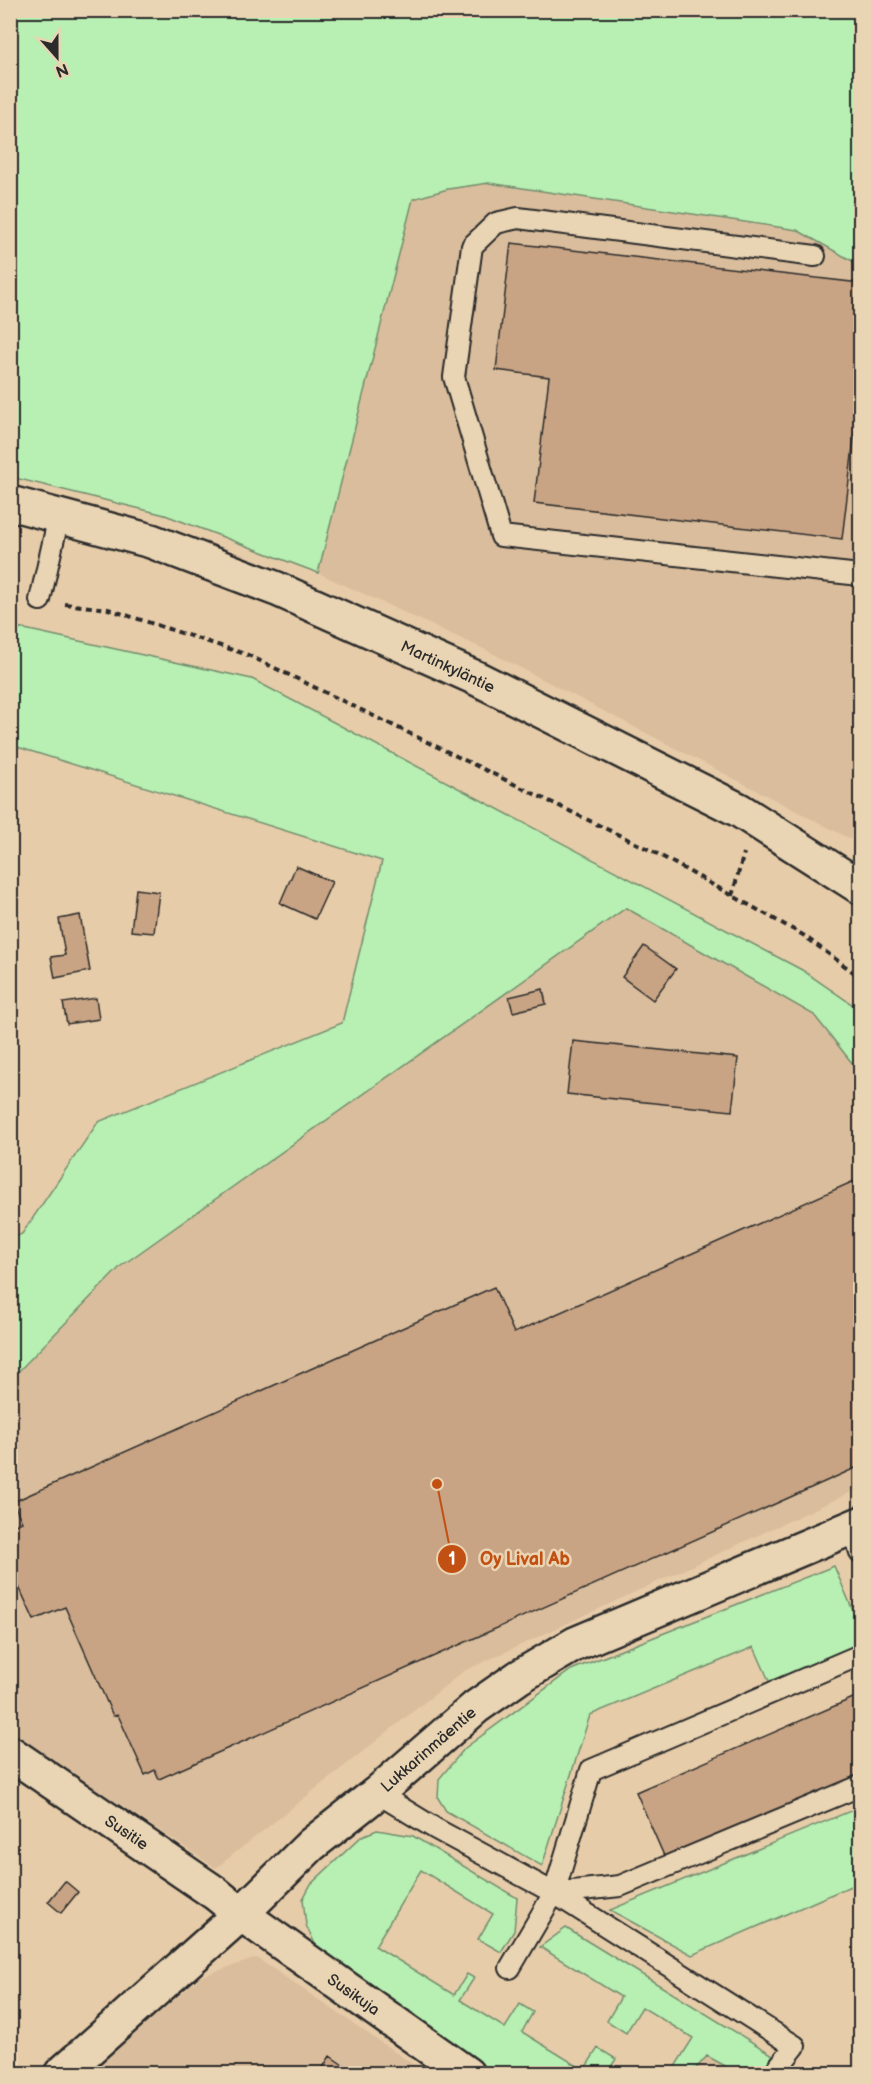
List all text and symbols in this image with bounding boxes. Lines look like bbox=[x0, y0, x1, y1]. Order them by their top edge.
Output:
north arrow bbox=[27, 27, 87, 87]
text: N bbox=[53, 59, 71, 81]
street label: Martinkyläntie bbox=[397, 637, 498, 698]
callout: Oy Lival Ab bbox=[437, 1541, 582, 1577]
text: 1 bbox=[448, 1549, 456, 1570]
text: Oy Lival Ab bbox=[480, 1549, 570, 1570]
street label: Lukkarinmäentie bbox=[377, 1703, 481, 1797]
street label: Susitie bbox=[101, 1812, 152, 1855]
street label: Susikuja bbox=[323, 1970, 383, 2020]

